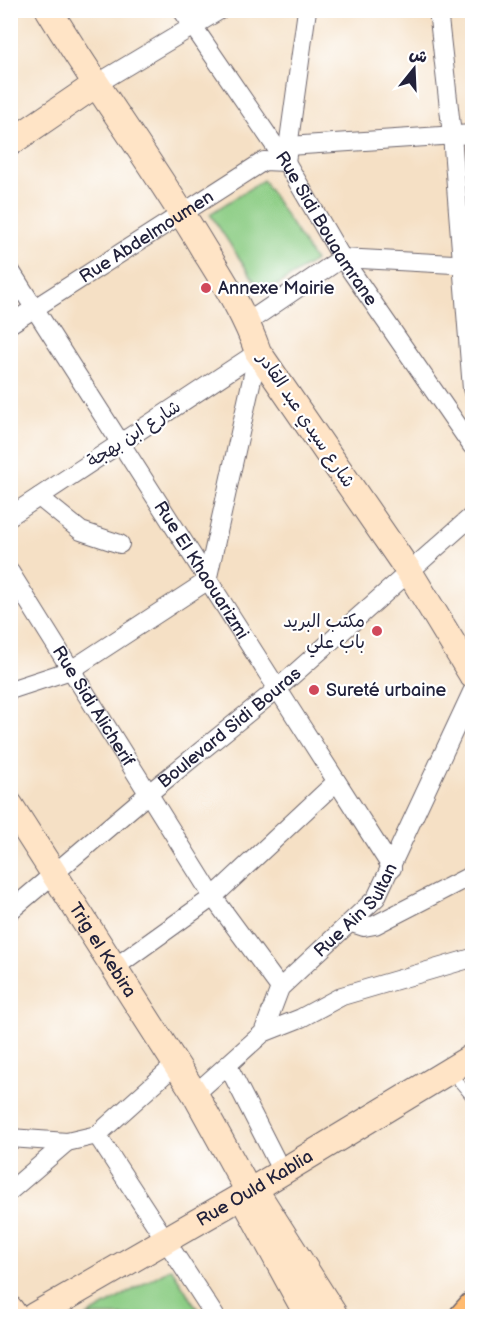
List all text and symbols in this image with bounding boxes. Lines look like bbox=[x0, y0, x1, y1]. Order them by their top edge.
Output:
north arrow bbox=[384, 39, 444, 99]
text: ش bbox=[407, 44, 429, 68]
street label: Rue Sidi Bouaamrane bbox=[271, 147, 382, 310]
street label: Rue Abdelmoumen bbox=[75, 186, 217, 287]
place label: Annexe Mairie bbox=[218, 278, 335, 299]
marker: Annexe Mairie bbox=[199, 281, 213, 295]
street label: شارع سيدي عبد القادر bbox=[250, 347, 359, 493]
street label: شارع ابن بهجة bbox=[83, 396, 185, 473]
street label: Rue El Khaouarizmi bbox=[150, 497, 253, 643]
place label: مكتب البريد باب علي bbox=[283, 611, 365, 658]
marker: مكتب البريد باب علي bbox=[370, 624, 384, 638]
street label: Rue Sidi Alicherif bbox=[48, 642, 139, 771]
street label: Boulevard Sidi Bouras bbox=[154, 662, 305, 792]
place label: Sureté urbaine bbox=[326, 680, 447, 701]
marker: Sureté urbaine bbox=[307, 683, 321, 697]
street label: Rue Ain Sultan bbox=[309, 860, 401, 961]
street label: Trig el Kebira bbox=[65, 899, 141, 1001]
street label: Rue Ould Kablia bbox=[193, 1145, 316, 1231]

